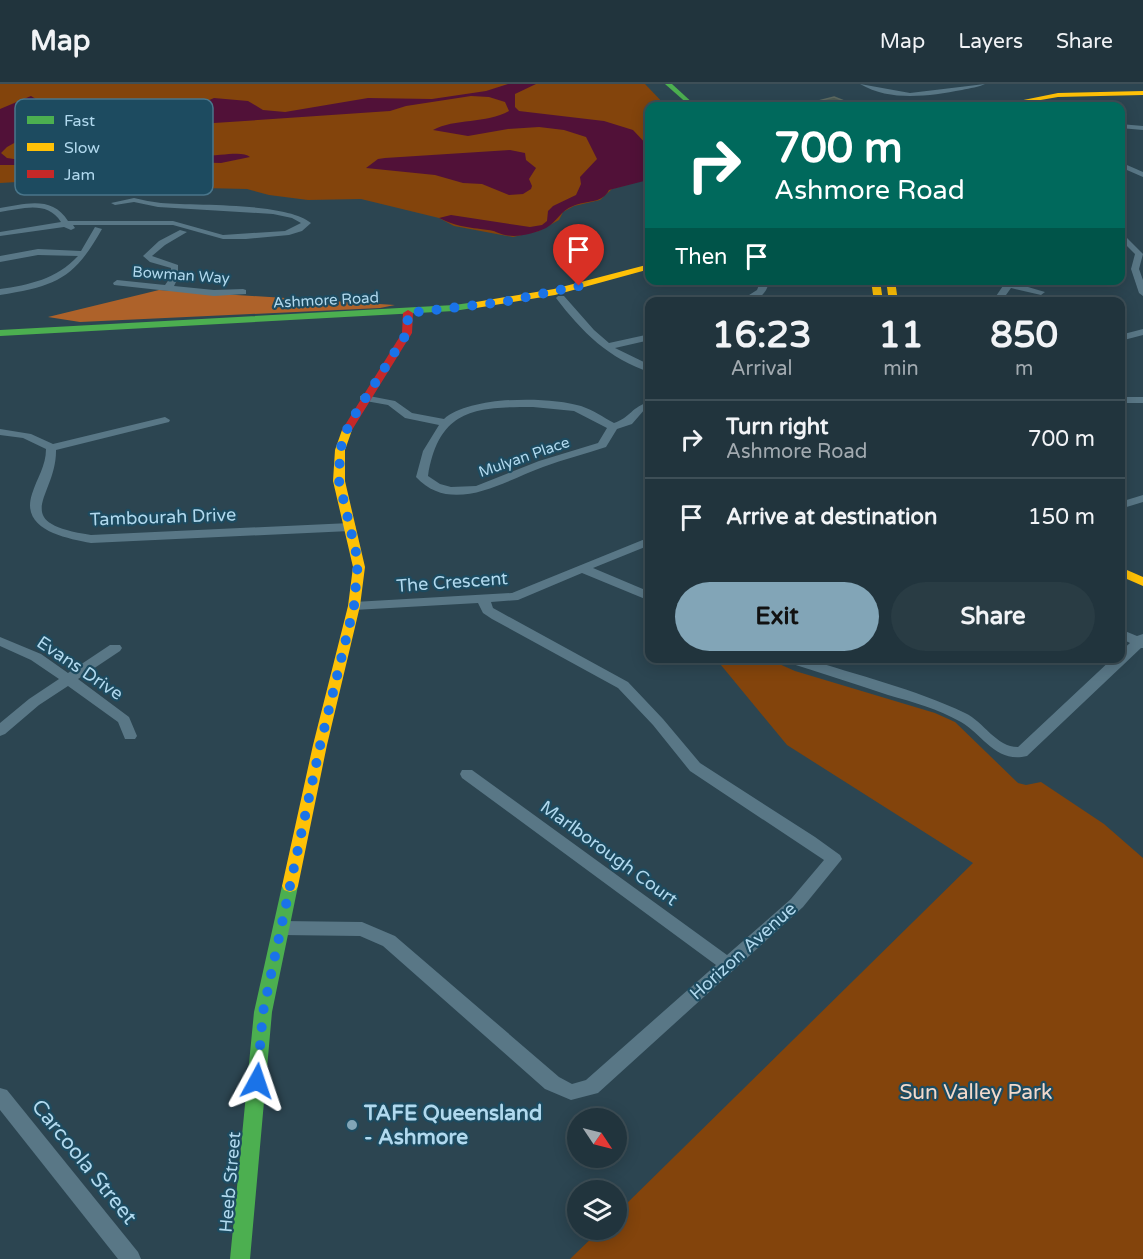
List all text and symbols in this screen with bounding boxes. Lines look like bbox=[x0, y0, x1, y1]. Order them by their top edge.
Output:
text: Map bbox=[30, 24, 90, 58]
text: Map bbox=[880, 29, 925, 54]
text: Layers bbox=[958, 29, 1023, 54]
text: Share bbox=[1056, 29, 1113, 54]
legend bbox=[15, 99, 213, 195]
text: Fast bbox=[64, 111, 95, 131]
text: 700 m bbox=[774, 123, 903, 174]
icon: right bbox=[675, 126, 753, 204]
text: Slow bbox=[64, 138, 100, 158]
text: Jam bbox=[64, 165, 95, 185]
text: Ashmore Road bbox=[774, 174, 965, 207]
pin bbox=[553, 224, 604, 286]
icon: arrive bbox=[562, 233, 595, 266]
icon: arrive bbox=[740, 240, 773, 273]
text: Then bbox=[675, 244, 728, 270]
street label: Bowman Way bbox=[132, 263, 230, 287]
street label: Ashmore Road bbox=[273, 288, 379, 312]
text: 16:23 bbox=[712, 314, 812, 357]
text: 11 bbox=[878, 314, 924, 357]
text: 850 bbox=[990, 314, 1058, 357]
text: Arrival bbox=[731, 357, 793, 381]
text: min bbox=[883, 357, 919, 381]
text: m bbox=[1015, 357, 1033, 381]
text: Turn right bbox=[726, 414, 828, 440]
icon: right bbox=[675, 423, 708, 456]
text: 700 m bbox=[1028, 426, 1095, 452]
street label: Mulyan Place bbox=[476, 433, 572, 481]
text: Ashmore Road bbox=[726, 440, 867, 464]
icon: arrive bbox=[675, 501, 708, 534]
street label: Tambourah Drive bbox=[89, 503, 237, 531]
text: Arrive at destination bbox=[726, 504, 937, 530]
text: 150 m bbox=[1028, 504, 1095, 530]
street label: The Crescent bbox=[395, 567, 509, 597]
button: Exit bbox=[675, 582, 879, 651]
button: Share bbox=[891, 582, 1095, 651]
street label: Evans Drive bbox=[33, 631, 127, 705]
street label: Marlborough Court bbox=[536, 796, 682, 910]
street label: Horizon Avenue bbox=[685, 897, 801, 1005]
position arrow bbox=[225, 1049, 289, 1113]
park label: Sun Valley Park bbox=[900, 1080, 1052, 1105]
street label: Carcoola Street bbox=[26, 1095, 142, 1229]
place label: TAFE Queensland - Ashmore bbox=[363, 1101, 542, 1150]
north arrow bbox=[567, 1108, 627, 1168]
map controls bbox=[567, 1108, 627, 1240]
marker: TAFE Queensland - Ashmore bbox=[345, 1118, 359, 1132]
street label: Heeb Street bbox=[215, 1131, 245, 1233]
button: layers bbox=[567, 1180, 627, 1240]

